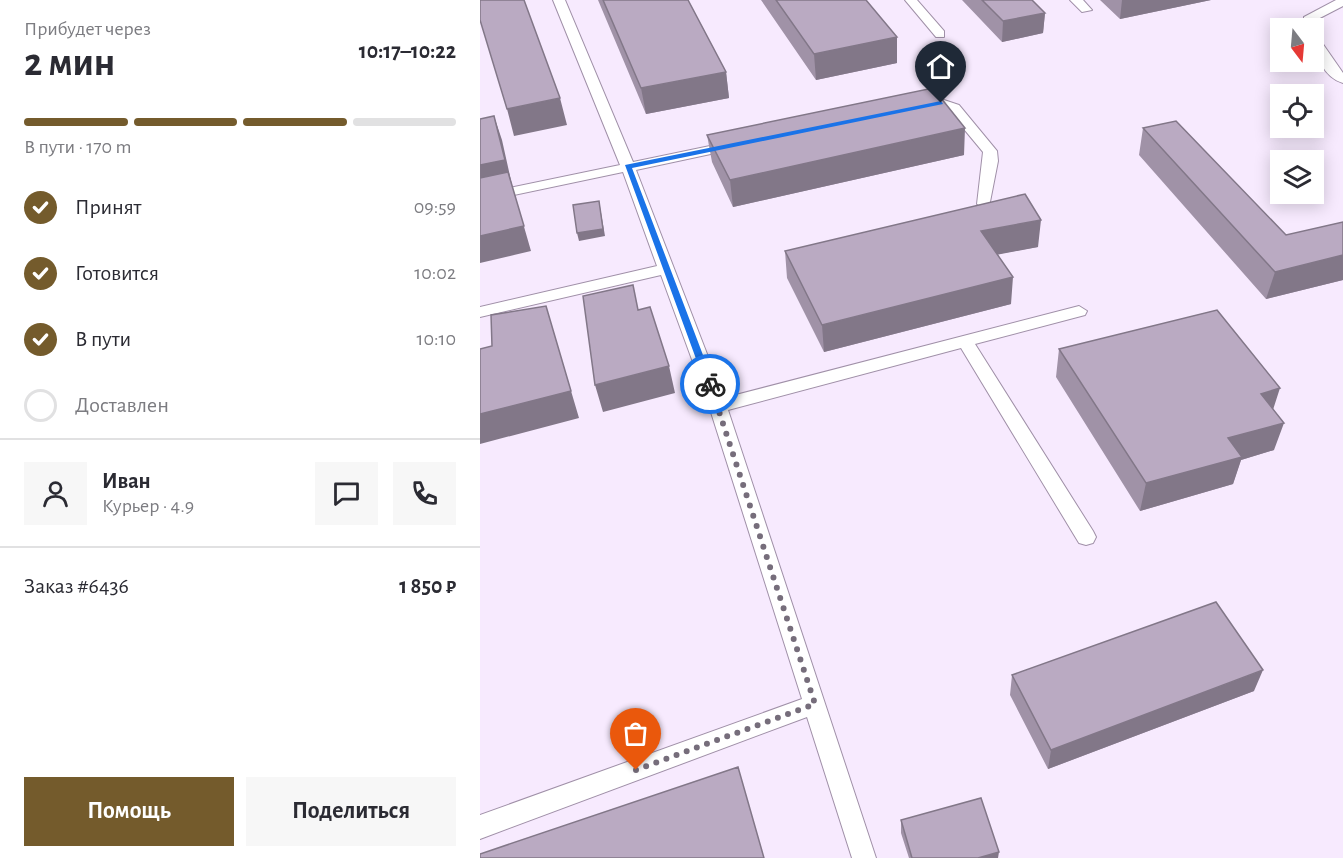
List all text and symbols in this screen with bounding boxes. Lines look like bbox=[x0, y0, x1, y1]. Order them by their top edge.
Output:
north arrow bbox=[1270, 18, 1324, 72]
map controls bbox=[1270, 18, 1324, 204]
text: Прибудет через bbox=[24, 19, 151, 39]
text: 10:17–10:22 bbox=[359, 40, 456, 62]
pin bbox=[915, 41, 966, 103]
text: 2 мин bbox=[24, 44, 115, 83]
icon: home bbox=[924, 50, 957, 83]
button: locate bbox=[1270, 84, 1324, 138]
text: В пути · 170 m bbox=[24, 137, 131, 157]
button: layers bbox=[1270, 150, 1324, 204]
icon: check bbox=[24, 191, 57, 224]
text: Принят bbox=[75, 196, 141, 218]
text: 09:59 bbox=[414, 197, 456, 217]
icon: check bbox=[24, 257, 57, 290]
text: Готовится bbox=[75, 262, 159, 284]
text: 10:02 bbox=[414, 263, 456, 283]
icon: check bbox=[24, 323, 57, 356]
text: В пути bbox=[75, 328, 131, 350]
text: 10:10 bbox=[417, 329, 456, 349]
courier bbox=[680, 354, 740, 414]
icon: bike bbox=[694, 368, 727, 401]
text: Доставлен bbox=[75, 394, 169, 416]
button: person bbox=[24, 462, 87, 525]
button: chat bbox=[315, 462, 378, 525]
button: phone bbox=[393, 462, 456, 525]
text: Иван bbox=[102, 470, 151, 492]
text: Курьер · 4.9 bbox=[102, 496, 194, 516]
text: Заказ #6436 bbox=[24, 575, 129, 597]
text: 1 850 ₽ bbox=[399, 575, 456, 597]
pin bbox=[610, 708, 661, 770]
icon: bag bbox=[619, 717, 652, 750]
button: Помощь bbox=[24, 777, 234, 846]
button: Поделиться bbox=[246, 777, 456, 846]

